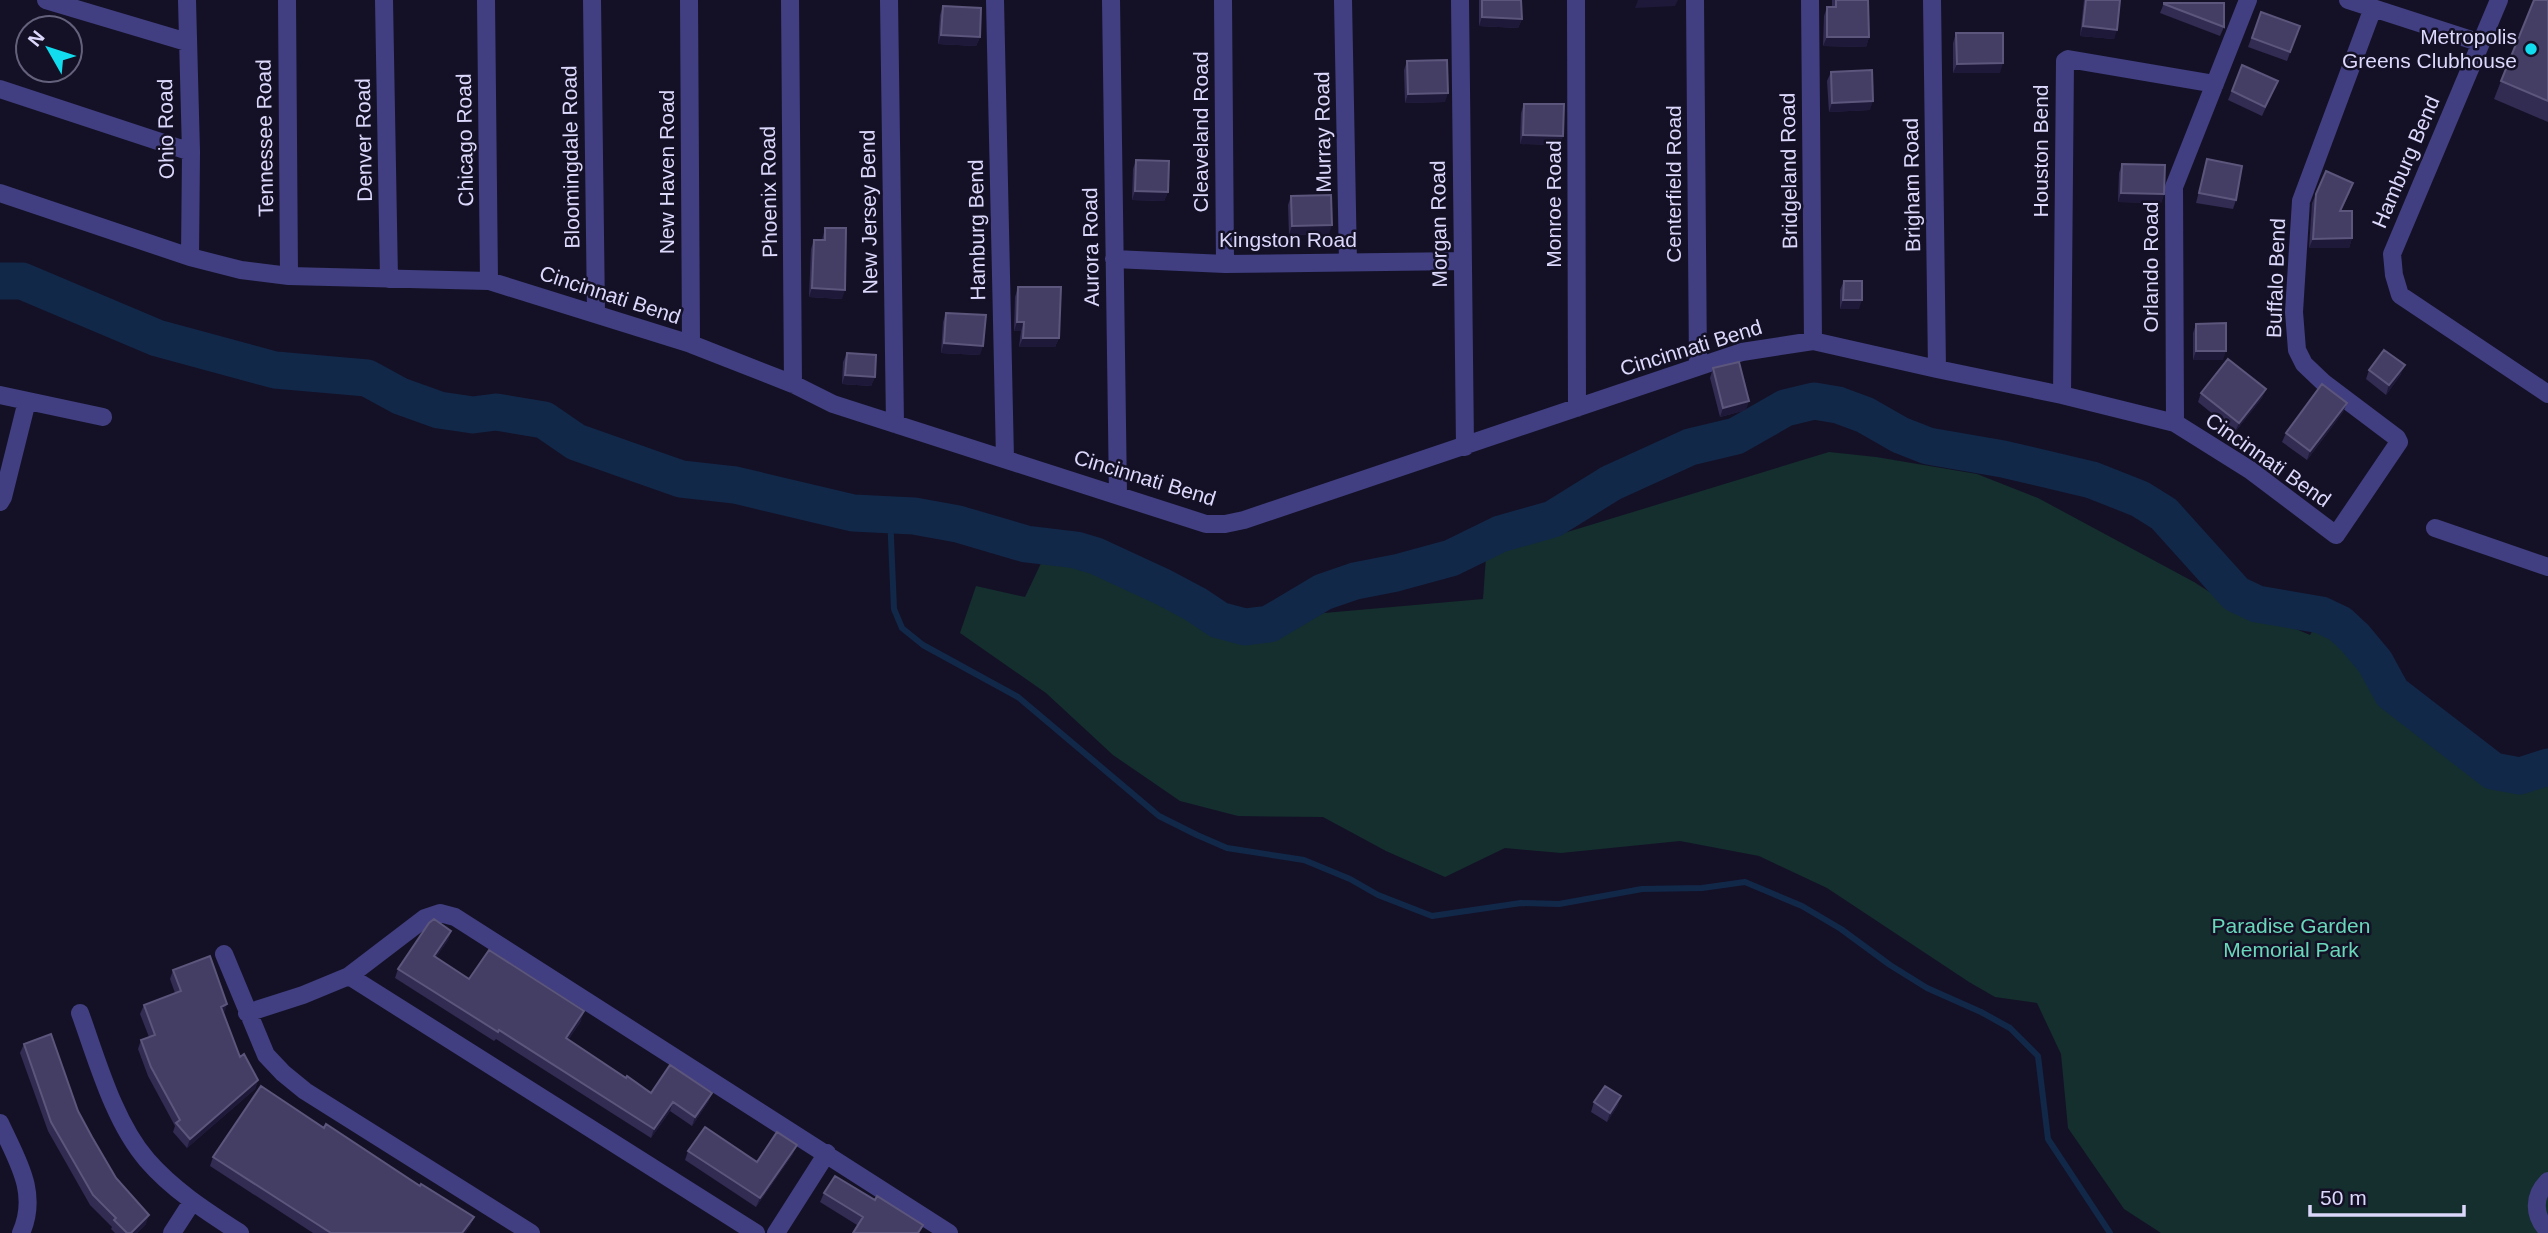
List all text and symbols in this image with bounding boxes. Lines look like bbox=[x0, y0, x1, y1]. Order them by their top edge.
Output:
north arrow bbox=[14, 14, 84, 84]
place label: Metropolis Greens Clubhouse bbox=[2342, 25, 2517, 72]
text: N bbox=[24, 27, 49, 51]
marker: Metropolis Greens Clubhouse bbox=[2523, 41, 2539, 57]
street label: Cleaveland Road bbox=[1189, 51, 1212, 213]
street label: Tennessee Road bbox=[252, 59, 277, 217]
street label: Bloomingdale Road bbox=[557, 65, 584, 249]
street label: Murray Road bbox=[1310, 71, 1335, 193]
street label: Chicago Road bbox=[452, 73, 477, 207]
street label: Denver Road bbox=[351, 78, 376, 202]
street label: Ohio Road bbox=[153, 79, 178, 179]
street label: Houston Bend bbox=[2029, 84, 2052, 218]
street label: New Haven Road bbox=[655, 90, 678, 254]
street label: Hamburg Bend bbox=[2367, 92, 2444, 231]
street label: Bridgeland Road bbox=[1776, 93, 1801, 249]
street label: Centerfield Road bbox=[1662, 105, 1685, 263]
street label: Brigham Road bbox=[1899, 118, 1924, 252]
street label: Phoenix Road bbox=[756, 126, 781, 258]
street label: New Jersey Bend bbox=[856, 130, 881, 294]
street label: Monroe Road bbox=[1542, 140, 1565, 268]
street label: Hamburg Bend bbox=[964, 159, 989, 301]
street label: Morgan Road bbox=[1426, 160, 1451, 288]
street label: Aurora Road bbox=[1078, 187, 1103, 307]
street label: Orlando Road bbox=[2139, 202, 2162, 332]
street label: Buffalo Bend bbox=[2262, 218, 2289, 338]
street label: Kingston Road bbox=[1219, 228, 1357, 251]
street label: Cincinnati Bend bbox=[537, 261, 684, 328]
street label: Cincinnati Bend bbox=[1617, 315, 1765, 380]
street label: Cincinnati Bend bbox=[2201, 408, 2335, 511]
street label: Cincinnati Bend bbox=[1071, 445, 1219, 510]
park label: Paradise Garden Memorial Park bbox=[2212, 914, 2370, 961]
scale bar bbox=[2310, 1174, 2464, 1218]
text: 50 m bbox=[2320, 1186, 2367, 1209]

